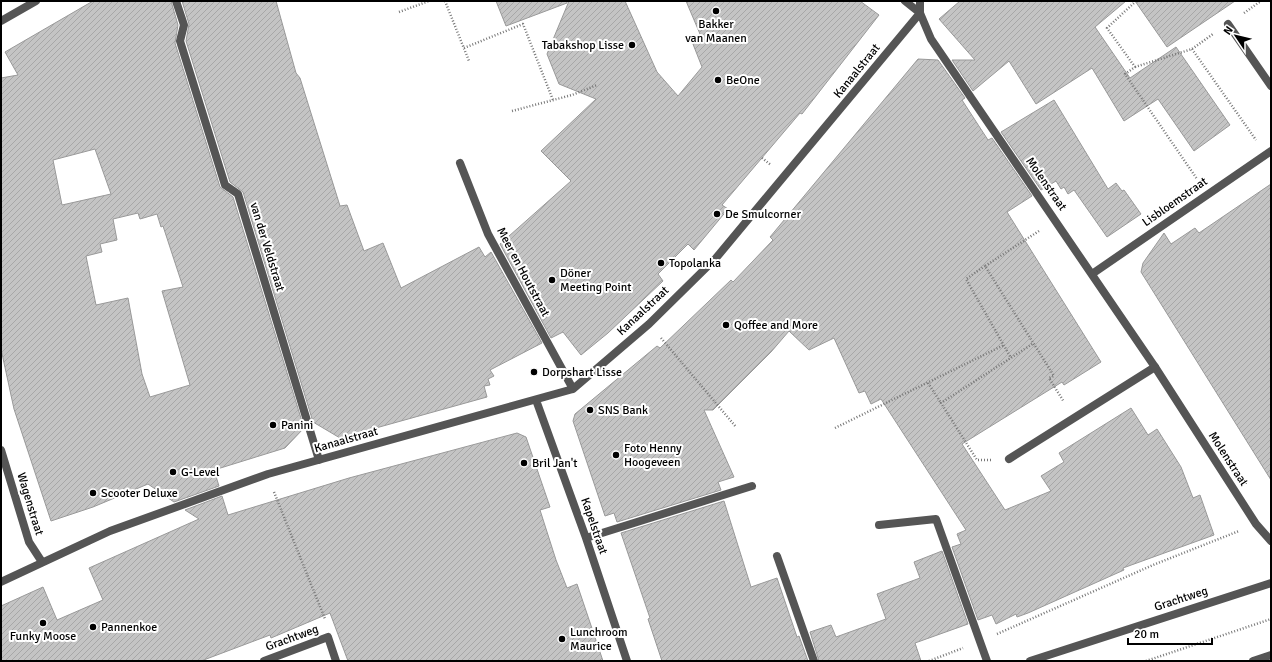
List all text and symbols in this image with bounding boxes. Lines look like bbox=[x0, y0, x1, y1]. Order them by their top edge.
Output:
marker: Bakker van Maanen bbox=[711, 6, 721, 16]
north arrow bbox=[1216, 16, 1256, 56]
place label: Bakker van Maanen bbox=[685, 17, 747, 46]
text: N bbox=[1221, 24, 1236, 37]
place label: Tabakshop Lisse bbox=[542, 38, 624, 53]
marker: Tabakshop Lisse bbox=[627, 40, 637, 50]
street label: Kanaalstraat bbox=[831, 41, 883, 101]
place label: BeOne bbox=[726, 73, 760, 88]
marker: BeOne bbox=[713, 75, 723, 85]
street label: Molenstraat bbox=[1022, 154, 1070, 214]
street label: Lisbloemstraat bbox=[1140, 174, 1210, 230]
street label: van der Veldstraat bbox=[246, 201, 288, 293]
place label: De Smulcorner bbox=[725, 207, 801, 222]
marker: De Smulcorner bbox=[712, 209, 722, 219]
street label: Meer en Houtstraat bbox=[493, 225, 553, 319]
place label: Topolanka bbox=[669, 256, 721, 271]
marker: Topolanka bbox=[656, 258, 666, 268]
place label: Döner Meeting Point bbox=[560, 266, 632, 295]
marker: Döner Meeting Point bbox=[547, 275, 557, 285]
street label: Kanaalstraat bbox=[614, 283, 672, 339]
place label: Qoffee and More bbox=[734, 318, 818, 333]
marker: Qoffee and More bbox=[721, 320, 731, 330]
place label: Dorpshart Lisse bbox=[542, 365, 622, 380]
marker: Dorpshart Lisse bbox=[529, 367, 539, 377]
place label: SNS Bank bbox=[598, 403, 648, 418]
marker: SNS Bank bbox=[585, 405, 595, 415]
place label: Panini bbox=[281, 418, 313, 433]
marker: Panini bbox=[268, 420, 278, 430]
street label: Kanaalstraat bbox=[312, 424, 380, 456]
street label: Molenstraat bbox=[1205, 429, 1251, 489]
place label: Foto Henny Hoogeveen bbox=[624, 441, 682, 470]
marker: Foto Henny Hoogeveen bbox=[611, 450, 621, 460]
place label: Bril Jan't bbox=[532, 456, 577, 471]
marker: Bril Jan't bbox=[519, 458, 529, 468]
place label: G-Level bbox=[181, 465, 220, 480]
marker: G-Level bbox=[168, 467, 178, 477]
street label: Wagenstraat bbox=[13, 471, 47, 537]
place label: Scooter Deluxe bbox=[101, 486, 178, 501]
marker: Scooter Deluxe bbox=[88, 488, 98, 498]
street label: Kapelstraat bbox=[577, 496, 611, 556]
street label: Grachtweg bbox=[1152, 583, 1210, 615]
marker: Funky Moose bbox=[38, 618, 48, 628]
place label: Pannenkoe bbox=[101, 620, 157, 635]
scale bar bbox=[1128, 620, 1212, 646]
street label: Grachtweg bbox=[263, 621, 321, 655]
marker: Pannenkoe bbox=[88, 622, 98, 632]
place label: Lunchroom Maurice bbox=[570, 625, 628, 654]
text: 20 m bbox=[1134, 627, 1159, 642]
place label: Funky Moose bbox=[10, 629, 76, 644]
marker: Lunchroom Maurice bbox=[557, 634, 567, 644]

